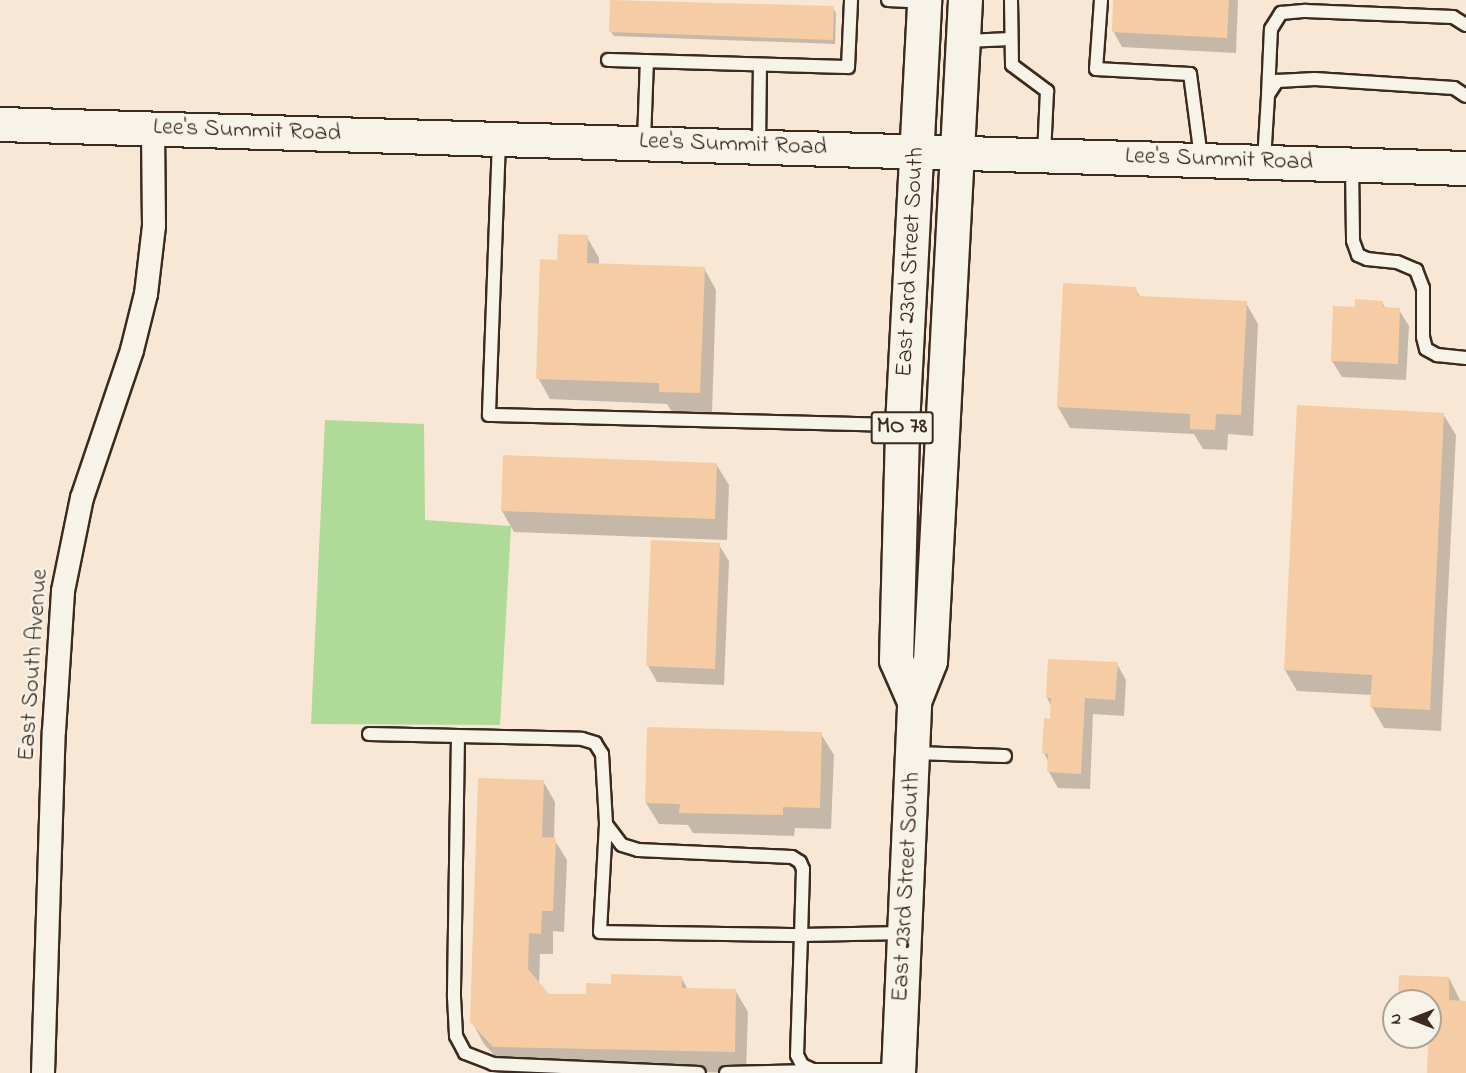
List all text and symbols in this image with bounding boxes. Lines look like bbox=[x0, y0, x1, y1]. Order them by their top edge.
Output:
street label: Lee's Summit Road bbox=[153, 113, 341, 149]
street label: Lee's Summit Road bbox=[639, 127, 827, 163]
street label: Lee's Summit Road bbox=[1125, 142, 1313, 178]
street label: East 23rd Street South bbox=[891, 146, 931, 378]
road number: MO 78 bbox=[870, 409, 934, 447]
street label: East South Avenue bbox=[13, 568, 55, 762]
street label: East 23rd Street South bbox=[887, 771, 927, 1003]
north arrow bbox=[1382, 989, 1442, 1049]
text: N bbox=[1384, 1014, 1408, 1024]

